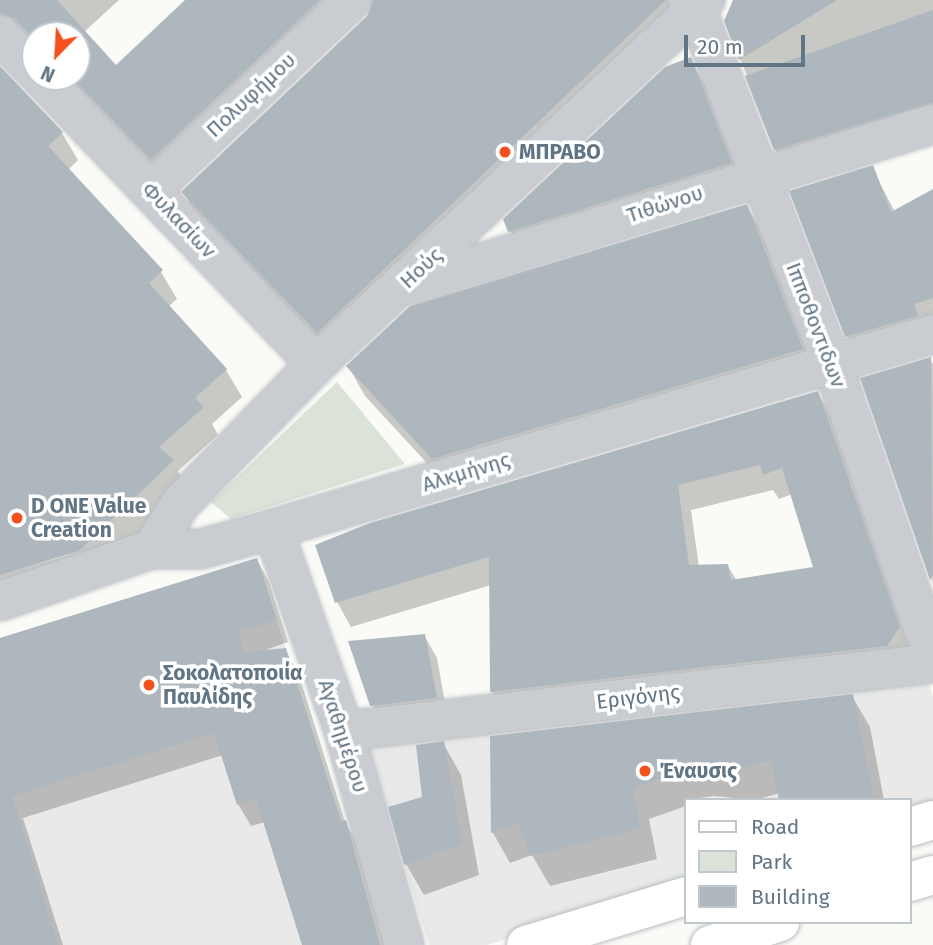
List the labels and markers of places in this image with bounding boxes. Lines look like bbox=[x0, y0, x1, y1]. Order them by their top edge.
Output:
place label: ΜΠΡΑΒΟ bbox=[519, 139, 601, 165]
marker: ΜΠΡΑΒΟ bbox=[497, 144, 513, 160]
place label: D ONE Value Creation bbox=[31, 493, 146, 543]
marker: D ONE Value Creation bbox=[9, 510, 25, 526]
place label: Σοκολατοποιία Παυλίδης bbox=[163, 660, 303, 710]
marker: Σοκολατοποιία Παυλίδης bbox=[141, 677, 157, 693]
place label: Έναυσις bbox=[659, 758, 737, 784]
marker: Έναυσις bbox=[637, 763, 653, 779]

